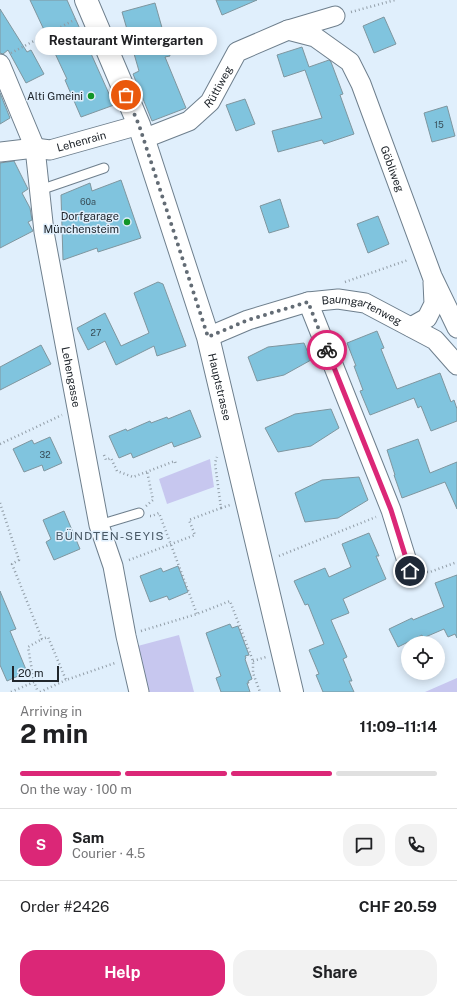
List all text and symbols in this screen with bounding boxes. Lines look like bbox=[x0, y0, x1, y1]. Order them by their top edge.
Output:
callout: Restaurant Wintergarten bbox=[35, 27, 217, 55]
text: Restaurant Wintergarten bbox=[49, 33, 203, 48]
street label: Rüttiweg bbox=[202, 64, 234, 110]
pin bbox=[109, 78, 143, 112]
icon: bag bbox=[115, 84, 137, 106]
place label: Alti Gmeini bbox=[27, 90, 83, 102]
marker: Alti Gmeini bbox=[86, 91, 96, 101]
house number: 15 bbox=[434, 119, 444, 130]
street label: Lehenrain bbox=[55, 129, 107, 154]
street label: Göbliweg bbox=[378, 144, 406, 194]
house number: 60a bbox=[80, 196, 96, 207]
place label: Dorfgarage Münchensteim bbox=[44, 210, 119, 235]
marker: Dorfgarage Münchensteim bbox=[122, 217, 132, 227]
street label: Baumgartenweg bbox=[321, 293, 404, 327]
house number: 27 bbox=[91, 327, 101, 338]
courier bbox=[307, 330, 347, 370]
icon: bike bbox=[316, 339, 338, 361]
street label: Lehengasse bbox=[60, 346, 83, 408]
street label: Hauptstrasse bbox=[206, 352, 234, 422]
house number: 32 bbox=[39, 449, 51, 460]
district label: BÜNDTEN-SEYIS bbox=[56, 529, 164, 543]
pin bbox=[393, 554, 427, 588]
icon: home bbox=[399, 560, 421, 582]
map controls bbox=[401, 636, 445, 680]
button: locate bbox=[401, 636, 445, 680]
scale bar bbox=[12, 664, 59, 683]
text: 20 m bbox=[18, 667, 43, 679]
text: Arriving in bbox=[20, 704, 82, 719]
text: 2 min bbox=[20, 718, 88, 749]
text: 11:09–11:14 bbox=[360, 718, 437, 735]
text: On the way · 100 m bbox=[20, 782, 132, 797]
button: chat bbox=[343, 824, 385, 866]
button: phone bbox=[395, 824, 437, 866]
text: Sam bbox=[72, 829, 104, 846]
text: S bbox=[36, 836, 46, 853]
text: Courier · 4.5 bbox=[72, 846, 145, 861]
text: Order #2426 bbox=[20, 898, 109, 915]
text: CHF 20.59 bbox=[359, 898, 437, 915]
button: Help bbox=[20, 950, 225, 996]
button: Share bbox=[233, 950, 437, 996]

